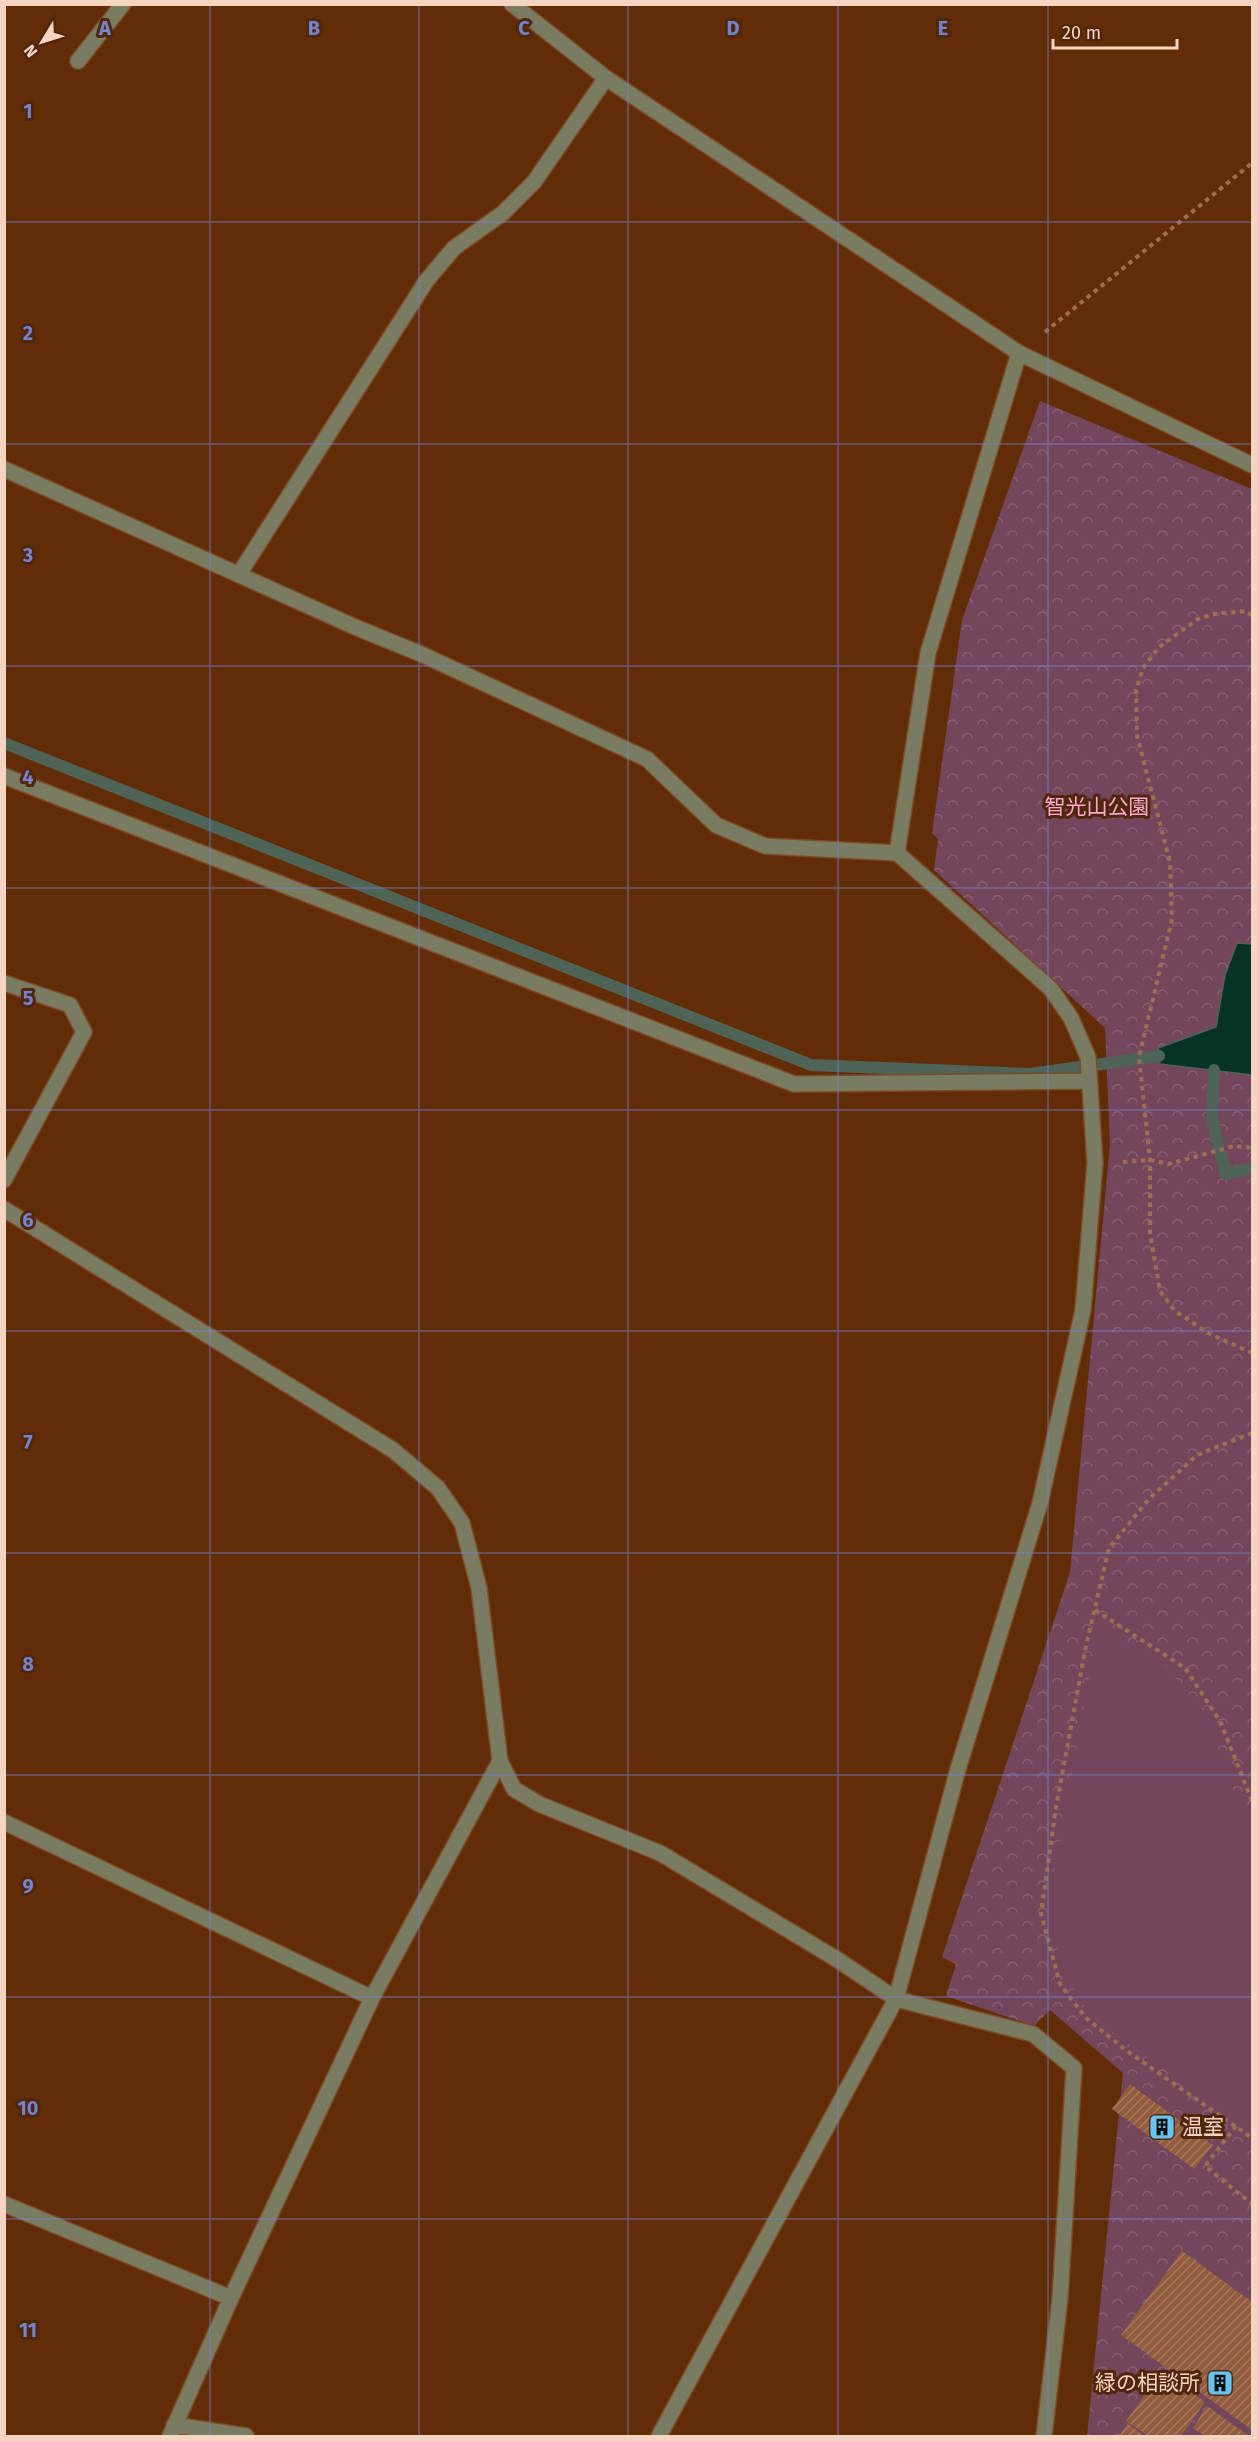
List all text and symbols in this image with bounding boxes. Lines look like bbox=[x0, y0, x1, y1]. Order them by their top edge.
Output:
north arrow bbox=[12, 12, 72, 72]
scale bar bbox=[1053, 12, 1178, 50]
text: A bbox=[98, 16, 112, 40]
text: B bbox=[308, 16, 320, 40]
text: C bbox=[518, 16, 530, 40]
text: D bbox=[726, 16, 740, 40]
text: E bbox=[938, 16, 948, 40]
text: 20 m bbox=[1062, 22, 1101, 44]
text: N bbox=[20, 41, 41, 61]
text: 1 bbox=[23, 99, 33, 123]
text: 2 bbox=[23, 321, 33, 345]
text: 3 bbox=[22, 543, 33, 567]
text: 4 bbox=[22, 765, 34, 789]
park label: 智光山公園 bbox=[1045, 794, 1150, 820]
text: 5 bbox=[23, 986, 34, 1010]
text: 6 bbox=[22, 1208, 34, 1232]
text: 7 bbox=[23, 1430, 33, 1454]
text: 8 bbox=[22, 1652, 34, 1676]
text: 9 bbox=[22, 1874, 34, 1898]
text: 10 bbox=[18, 2096, 38, 2120]
building icon: 温室 bbox=[1147, 2112, 1177, 2142]
place label: 温室 bbox=[1182, 2114, 1224, 2140]
text: 11 bbox=[19, 2318, 37, 2342]
building icon: 緑の相談所 bbox=[1205, 2368, 1235, 2398]
place label: 緑の相談所 bbox=[1095, 2370, 1200, 2396]

